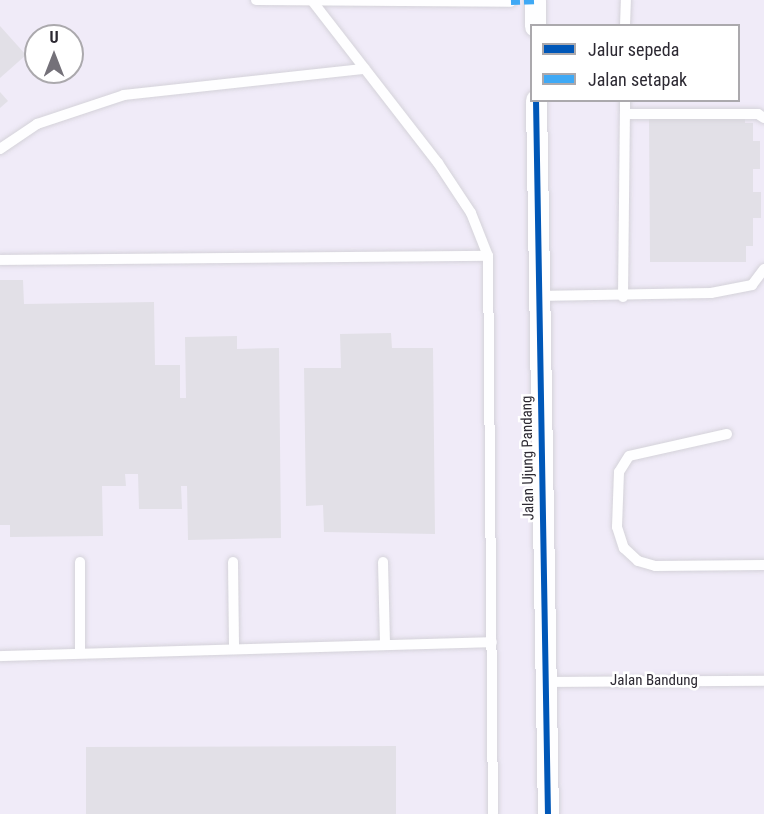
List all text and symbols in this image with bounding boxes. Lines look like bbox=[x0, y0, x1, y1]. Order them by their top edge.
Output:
north arrow bbox=[24, 24, 84, 84]
legend bbox=[530, 24, 740, 102]
text: U bbox=[49, 28, 59, 47]
text: Jalur sepeda bbox=[588, 39, 679, 60]
text: Jalan setapak bbox=[588, 69, 687, 90]
street label: Jalan Ujung Pandang bbox=[518, 395, 538, 521]
street label: Jalan Bandung bbox=[610, 672, 698, 690]

